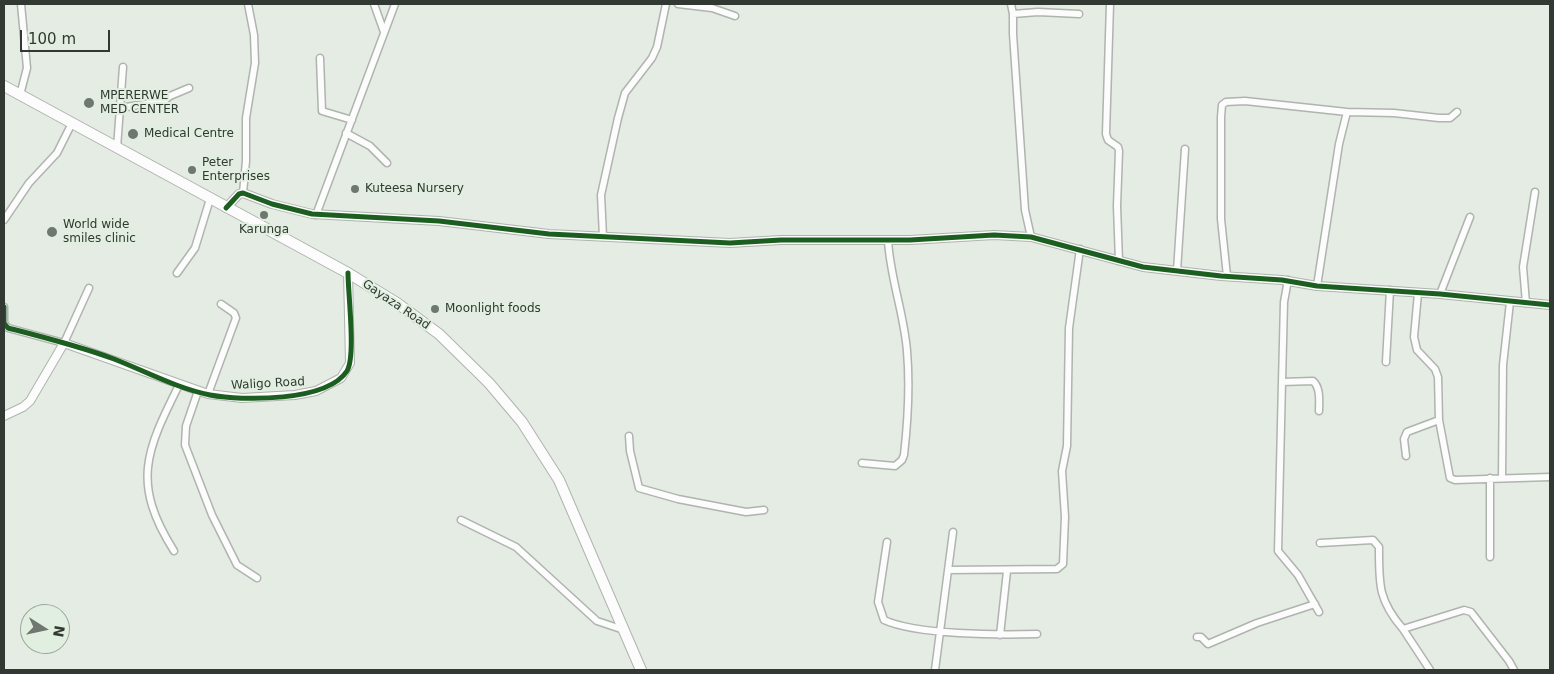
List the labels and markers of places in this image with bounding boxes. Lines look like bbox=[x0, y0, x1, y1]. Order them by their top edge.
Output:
place label: MPERERWE MED CENTER bbox=[100, 89, 179, 117]
marker: MPERERWE MED CENTER bbox=[82, 96, 96, 110]
marker: Medical Centre bbox=[126, 127, 140, 141]
place label: Medical Centre bbox=[144, 127, 234, 141]
place label: Peter Enterprises bbox=[202, 156, 270, 184]
marker: Peter Enterprises bbox=[186, 164, 198, 176]
place label: Kuteesa Nursery bbox=[365, 182, 464, 196]
marker: Kuteesa Nursery bbox=[349, 183, 361, 195]
marker: Karunga bbox=[258, 209, 270, 221]
place label: World wide smiles clinic bbox=[63, 218, 136, 246]
place label: Karunga bbox=[239, 223, 289, 237]
marker: World wide smiles clinic bbox=[45, 225, 59, 239]
place label: Moonlight foods bbox=[445, 302, 541, 316]
marker: Moonlight foods bbox=[429, 303, 441, 315]

